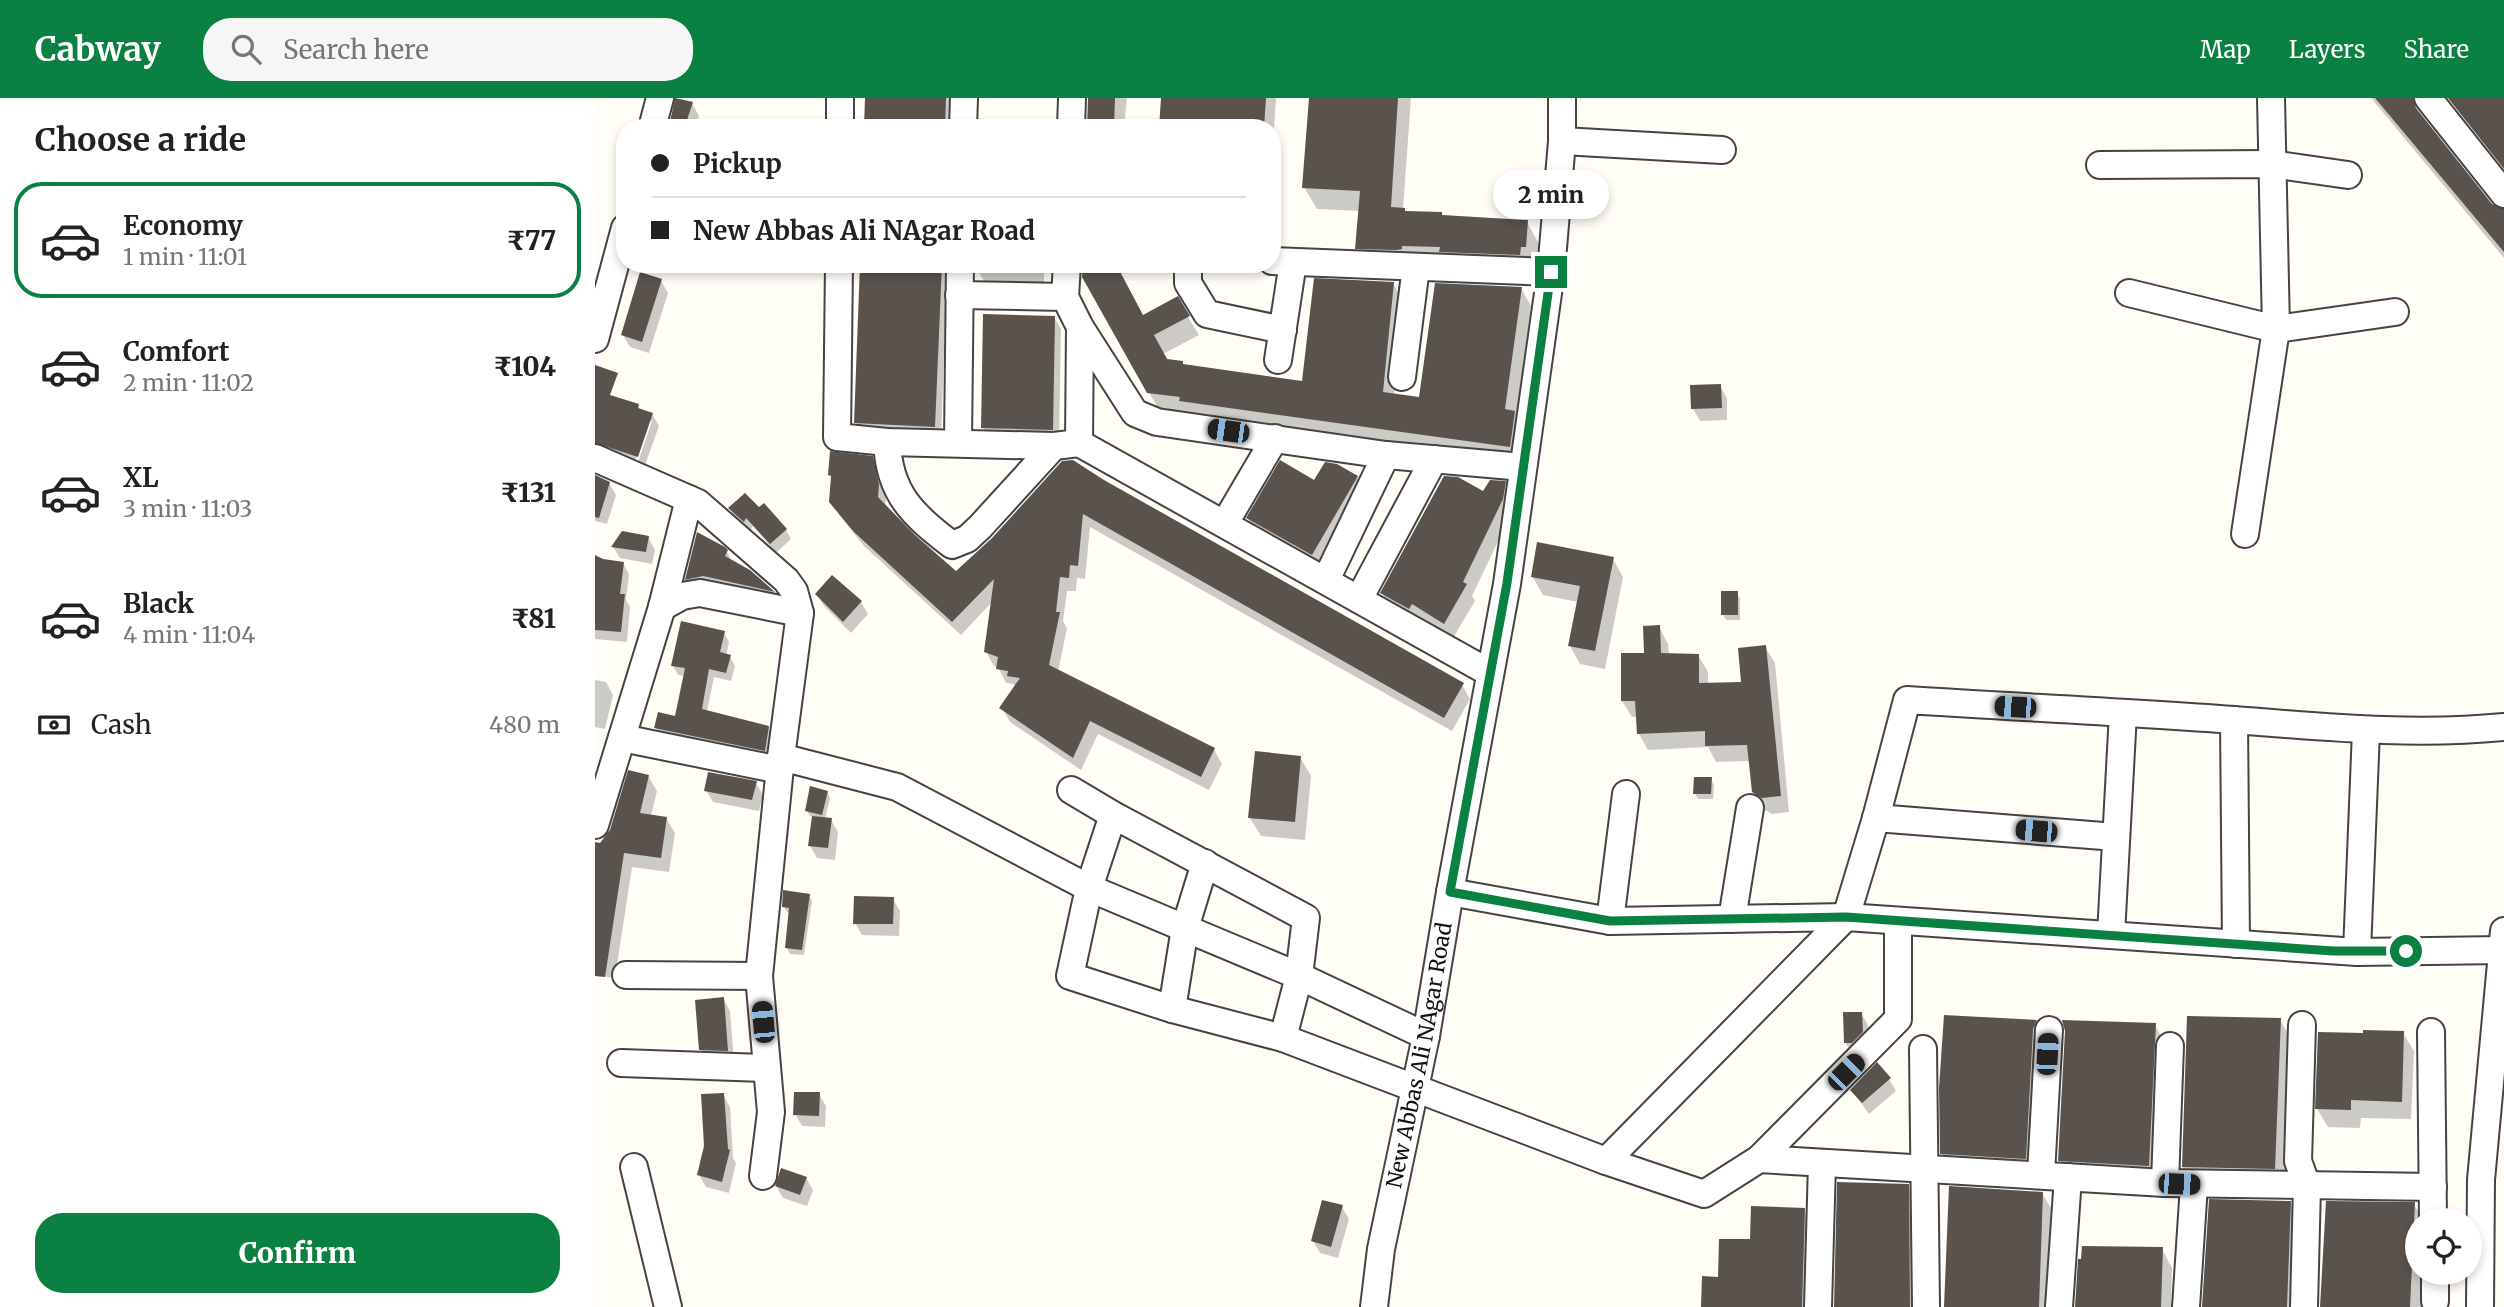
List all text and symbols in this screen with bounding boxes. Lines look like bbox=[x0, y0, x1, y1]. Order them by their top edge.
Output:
search box bbox=[203, 18, 693, 81]
text: Cabway bbox=[35, 29, 161, 70]
icon: search bbox=[227, 30, 265, 68]
text: Search here bbox=[283, 33, 429, 66]
text: Map bbox=[2200, 34, 2251, 65]
text: Layers bbox=[2289, 34, 2365, 65]
text: Share bbox=[2403, 34, 2469, 65]
text: Choose a ride bbox=[35, 120, 246, 160]
text: Pickup bbox=[693, 147, 782, 180]
callout: 2 min bbox=[1493, 170, 1609, 220]
text: 2 min bbox=[1518, 180, 1584, 209]
icon: car bbox=[39, 209, 102, 272]
text: Economy bbox=[123, 209, 243, 242]
text: New Abbas Ali NAgar Road bbox=[693, 214, 1035, 247]
text: ₹77 bbox=[507, 224, 556, 257]
text: 1 min · 11:01 bbox=[123, 242, 247, 271]
route end bbox=[1535, 256, 1567, 288]
icon: car bbox=[39, 335, 102, 398]
text: Comfort bbox=[123, 335, 229, 368]
text: ₹104 bbox=[493, 350, 556, 383]
text: 2 min · 11:02 bbox=[123, 368, 254, 397]
car bbox=[1206, 418, 1251, 444]
icon: car bbox=[39, 461, 102, 524]
text: XL bbox=[123, 461, 159, 494]
text: ₹131 bbox=[500, 476, 556, 509]
text: 3 min · 11:03 bbox=[123, 494, 253, 523]
icon: car bbox=[39, 587, 102, 650]
text: Black bbox=[123, 587, 194, 620]
text: ₹81 bbox=[511, 602, 556, 635]
text: 4 min · 11:04 bbox=[123, 620, 255, 649]
car bbox=[1994, 695, 2037, 719]
icon: cash bbox=[35, 706, 73, 744]
text: Cash bbox=[91, 708, 152, 741]
text: 480 m bbox=[489, 710, 560, 739]
car bbox=[2015, 819, 2058, 843]
street label: New Abbas Ali NAgar Road bbox=[1380, 920, 1458, 1191]
route start bbox=[2390, 935, 2422, 967]
car bbox=[751, 1000, 776, 1044]
car bbox=[2036, 1032, 2059, 1076]
car bbox=[1824, 1050, 1869, 1094]
car bbox=[2158, 1173, 2201, 1195]
map controls bbox=[2405, 1208, 2482, 1285]
button: locate bbox=[2405, 1208, 2482, 1285]
button: Confirm bbox=[35, 1213, 560, 1293]

